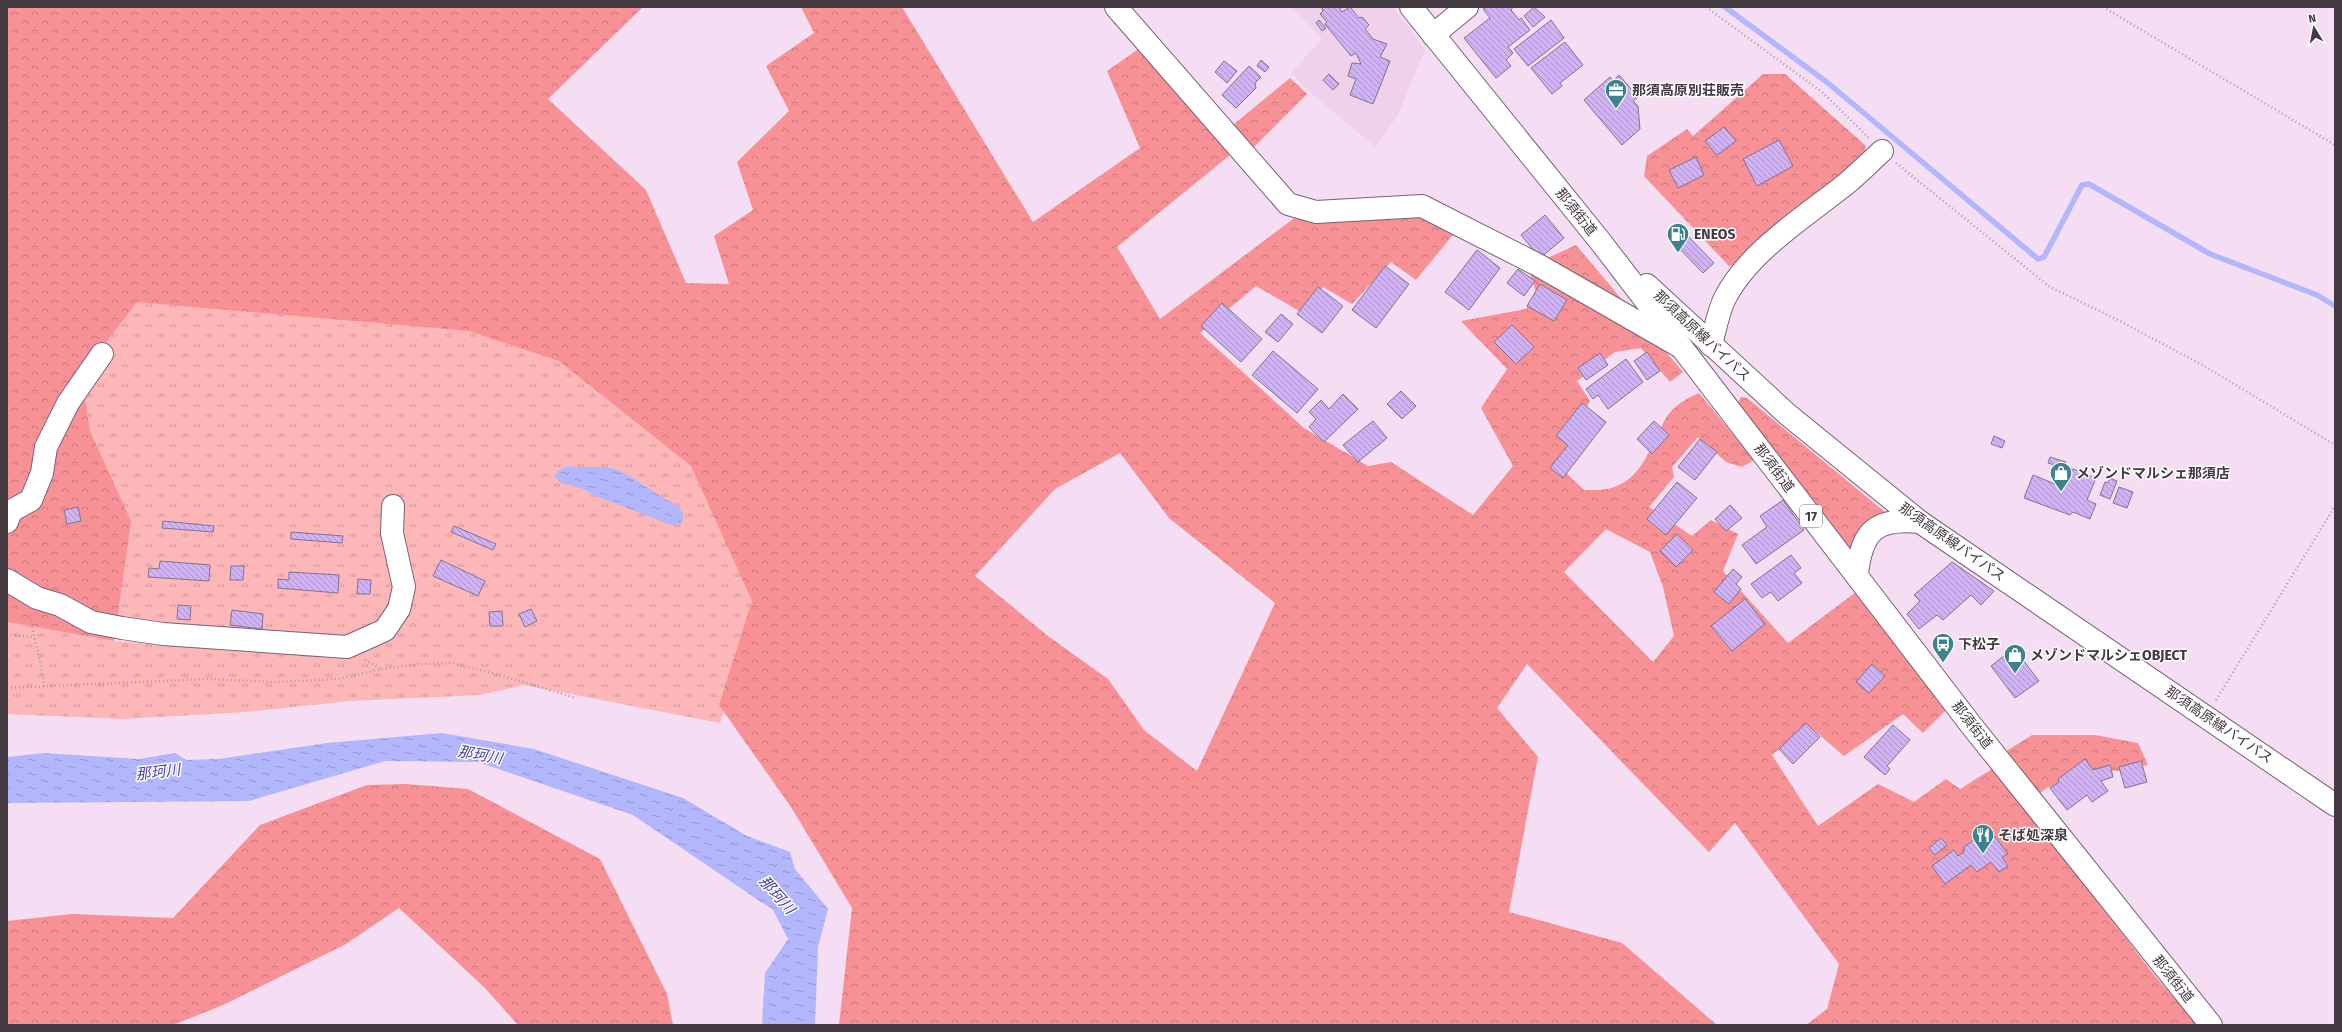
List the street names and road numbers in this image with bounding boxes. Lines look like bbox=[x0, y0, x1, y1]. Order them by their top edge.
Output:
street label: 那須街道 bbox=[1552, 185, 1600, 239]
street label: 那須高原線バイパス bbox=[1650, 287, 1754, 385]
street label: 那須街道 bbox=[1750, 441, 1798, 495]
street label: 那須高原線バイパス bbox=[1896, 499, 2008, 585]
road number: 17 bbox=[1800, 505, 1822, 527]
street label: 那須高原線バイパス bbox=[2162, 683, 2276, 767]
street label: 那須街道 bbox=[1948, 698, 1996, 752]
street label: 那須街道 bbox=[2149, 952, 2197, 1006]

